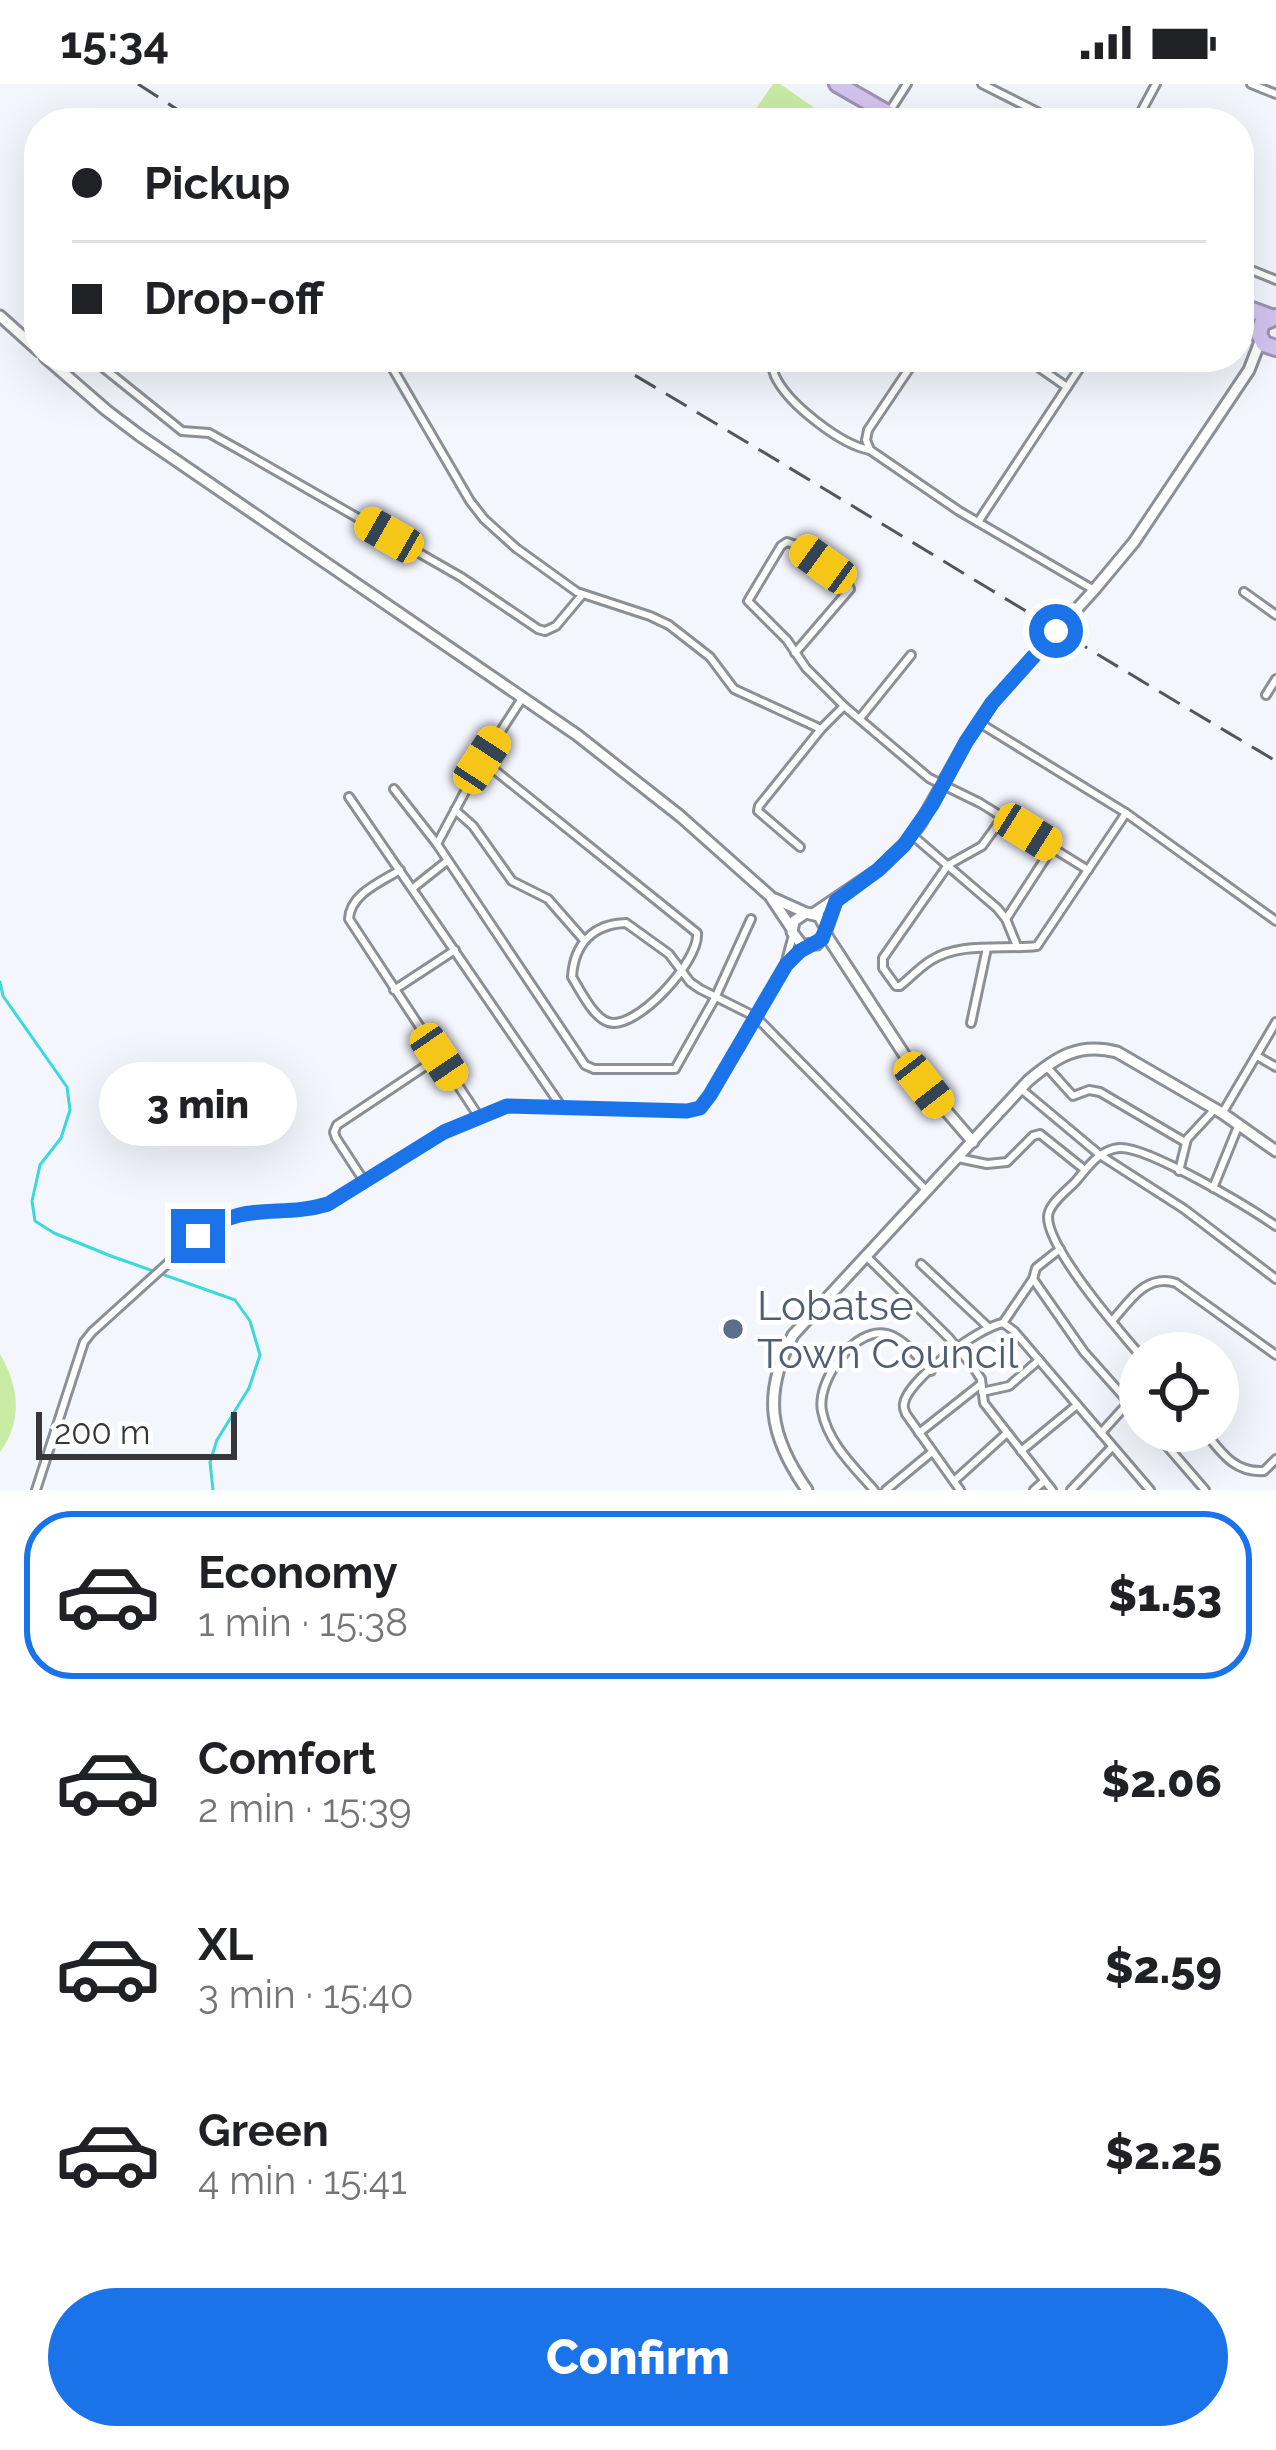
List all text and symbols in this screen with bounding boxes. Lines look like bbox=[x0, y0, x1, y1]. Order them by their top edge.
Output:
text: 15:34 bbox=[60, 16, 169, 69]
text: Pickup bbox=[144, 157, 290, 210]
text: Drop-off bbox=[144, 272, 324, 325]
car bbox=[349, 501, 429, 569]
car bbox=[783, 528, 863, 600]
route start bbox=[1029, 604, 1083, 658]
car bbox=[447, 720, 517, 800]
car bbox=[988, 798, 1068, 866]
car bbox=[404, 1017, 474, 1097]
car bbox=[888, 1046, 960, 1124]
callout: 3 min bbox=[99, 1062, 297, 1146]
text: 3 min bbox=[147, 1081, 249, 1127]
route end bbox=[171, 1209, 225, 1263]
place label: Lobatse Town Council bbox=[757, 1281, 1019, 1378]
marker: Lobatse Town Council bbox=[720, 1316, 746, 1342]
map controls bbox=[1119, 1332, 1239, 1452]
button: locate bbox=[1119, 1332, 1239, 1452]
scale bar bbox=[36, 1406, 237, 1459]
text: 200 m bbox=[54, 1413, 150, 1452]
icon: car bbox=[54, 1541, 162, 1649]
text: Economy bbox=[198, 1546, 398, 1599]
text: $1.53 bbox=[1108, 1569, 1222, 1622]
text: 1 min · 15:38 bbox=[198, 1599, 408, 1645]
icon: car bbox=[54, 1727, 162, 1835]
text: Comfort bbox=[198, 1732, 376, 1785]
text: $2.06 bbox=[1101, 1755, 1222, 1808]
text: 2 min · 15:39 bbox=[198, 1785, 412, 1831]
icon: car bbox=[54, 1913, 162, 2021]
text: XL bbox=[198, 1918, 253, 1971]
text: $2.59 bbox=[1105, 1941, 1222, 1994]
text: 3 min · 15:40 bbox=[198, 1971, 414, 2017]
icon: car bbox=[54, 2099, 162, 2207]
text: Green bbox=[198, 2104, 329, 2157]
text: $2.25 bbox=[1105, 2127, 1222, 2180]
text: 4 min · 15:41 bbox=[198, 2157, 407, 2203]
button: Confirm bbox=[48, 2288, 1228, 2426]

